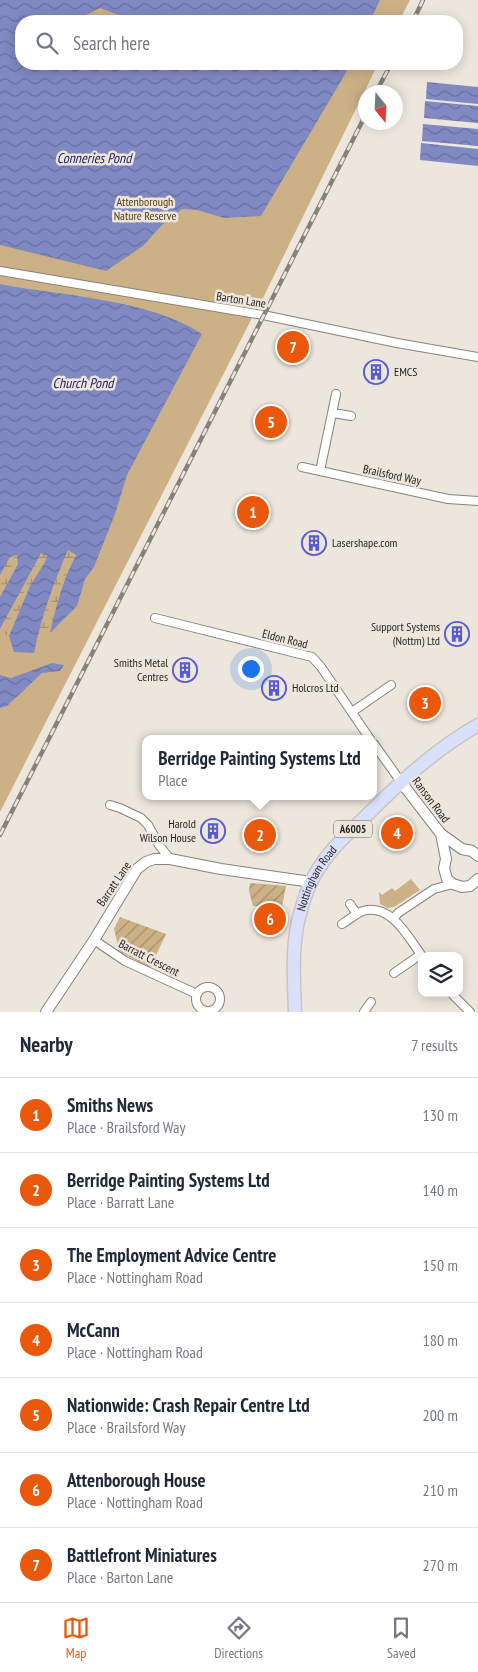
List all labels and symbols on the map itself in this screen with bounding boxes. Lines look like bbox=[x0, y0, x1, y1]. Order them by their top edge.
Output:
north arrow bbox=[358, 85, 403, 130]
water label: Conneries Pond bbox=[57, 149, 133, 167]
park label: Attenborough Nature Reserve bbox=[114, 194, 176, 223]
street label: Barton Lane bbox=[215, 288, 267, 311]
pin: 7 bbox=[277, 328, 309, 366]
building icon: EMCS bbox=[363, 359, 389, 385]
place label: EMCS bbox=[394, 364, 417, 379]
water label: Church Pond bbox=[53, 374, 115, 392]
pin: 5 bbox=[255, 403, 287, 441]
street label: Brailsford Way bbox=[362, 461, 423, 488]
pin: 1 bbox=[237, 493, 269, 531]
building icon: Lasershape.com bbox=[301, 530, 327, 556]
place label: Lasershape.com bbox=[332, 535, 398, 550]
place label: Support Systems (Nottm) Ltd bbox=[371, 619, 440, 648]
building icon: Support Systems (Nottm) Ltd bbox=[444, 621, 470, 647]
street label: Eldon Road bbox=[261, 626, 310, 651]
place label: Smiths Metal Centres bbox=[114, 655, 168, 684]
your location bbox=[238, 656, 264, 682]
building icon: Smiths Metal Centres bbox=[172, 657, 198, 683]
building icon: Holcros Ltd bbox=[261, 675, 287, 701]
place label: Holcros Ltd bbox=[292, 680, 339, 695]
pin: 3 bbox=[409, 684, 441, 722]
street label: Ranson Road bbox=[409, 774, 453, 826]
pin: 4 bbox=[381, 814, 413, 852]
place label: Harold Wilson House bbox=[140, 816, 196, 845]
pin: 2 bbox=[244, 816, 276, 854]
building icon: Harold Wilson House bbox=[200, 818, 226, 844]
road number: A6005 bbox=[334, 821, 372, 838]
street label: Nottingham Road bbox=[293, 842, 340, 913]
street label: Barratt Lane bbox=[93, 858, 134, 909]
pin: 6 bbox=[254, 900, 286, 938]
street label: Barratt Crescent bbox=[116, 936, 183, 980]

